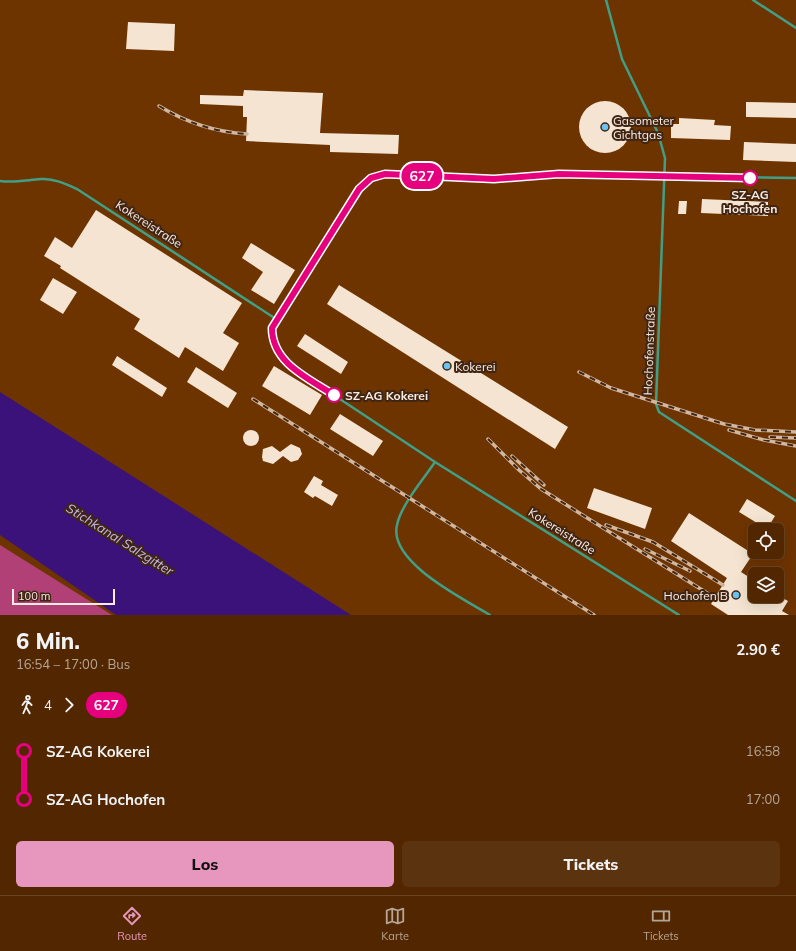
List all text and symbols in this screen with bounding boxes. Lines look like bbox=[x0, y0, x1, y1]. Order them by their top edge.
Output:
place label: Gasometer Gichtgas bbox=[613, 113, 675, 142]
marker: Gasometer Gichtgas bbox=[600, 122, 610, 132]
line badge: 627 bbox=[399, 163, 445, 189]
text: 627 bbox=[409, 167, 435, 185]
marker: SZ-AG Hochofen bbox=[742, 170, 758, 186]
place label: SZ-AG Hochofen bbox=[723, 187, 777, 216]
street label: Kokereistraße bbox=[113, 197, 185, 251]
street label: Hochofenstraße bbox=[640, 306, 658, 396]
place label: Kokerei bbox=[455, 359, 496, 374]
marker: Kokerei bbox=[442, 361, 452, 371]
marker: SZ-AG Kokerei bbox=[326, 387, 342, 403]
place label: SZ-AG Kokerei bbox=[345, 388, 428, 403]
water label: Stichkanal Salzgitter bbox=[63, 500, 178, 579]
street label: Kokereistraße bbox=[526, 504, 598, 558]
map controls bbox=[748, 523, 784, 603]
button: locate bbox=[748, 523, 784, 559]
button: layers bbox=[748, 567, 784, 603]
scale bar bbox=[12, 587, 115, 606]
place label: Hochofen B bbox=[663, 588, 728, 603]
text: 100 m bbox=[18, 589, 50, 603]
marker: Hochofen B bbox=[731, 590, 741, 600]
text: 6 Min. bbox=[16, 627, 80, 655]
text: 2.90 € bbox=[736, 640, 780, 659]
text: 16:54 – 17:00 · Bus bbox=[16, 656, 130, 672]
icon: walk bbox=[16, 694, 38, 716]
icon: forward bbox=[58, 694, 80, 716]
text: 627 bbox=[94, 696, 119, 714]
text: 4 bbox=[44, 697, 52, 713]
text: SZ-AG Kokerei bbox=[46, 742, 150, 761]
text: 16:58 bbox=[746, 743, 780, 759]
text: SZ-AG Hochofen bbox=[46, 790, 165, 809]
text: 17:00 bbox=[746, 791, 780, 807]
button: Los bbox=[16, 841, 394, 887]
button: Tickets bbox=[402, 841, 780, 887]
tab: Route bbox=[117, 905, 147, 943]
tab: Karte bbox=[381, 905, 409, 943]
tab: Tickets bbox=[643, 905, 679, 943]

